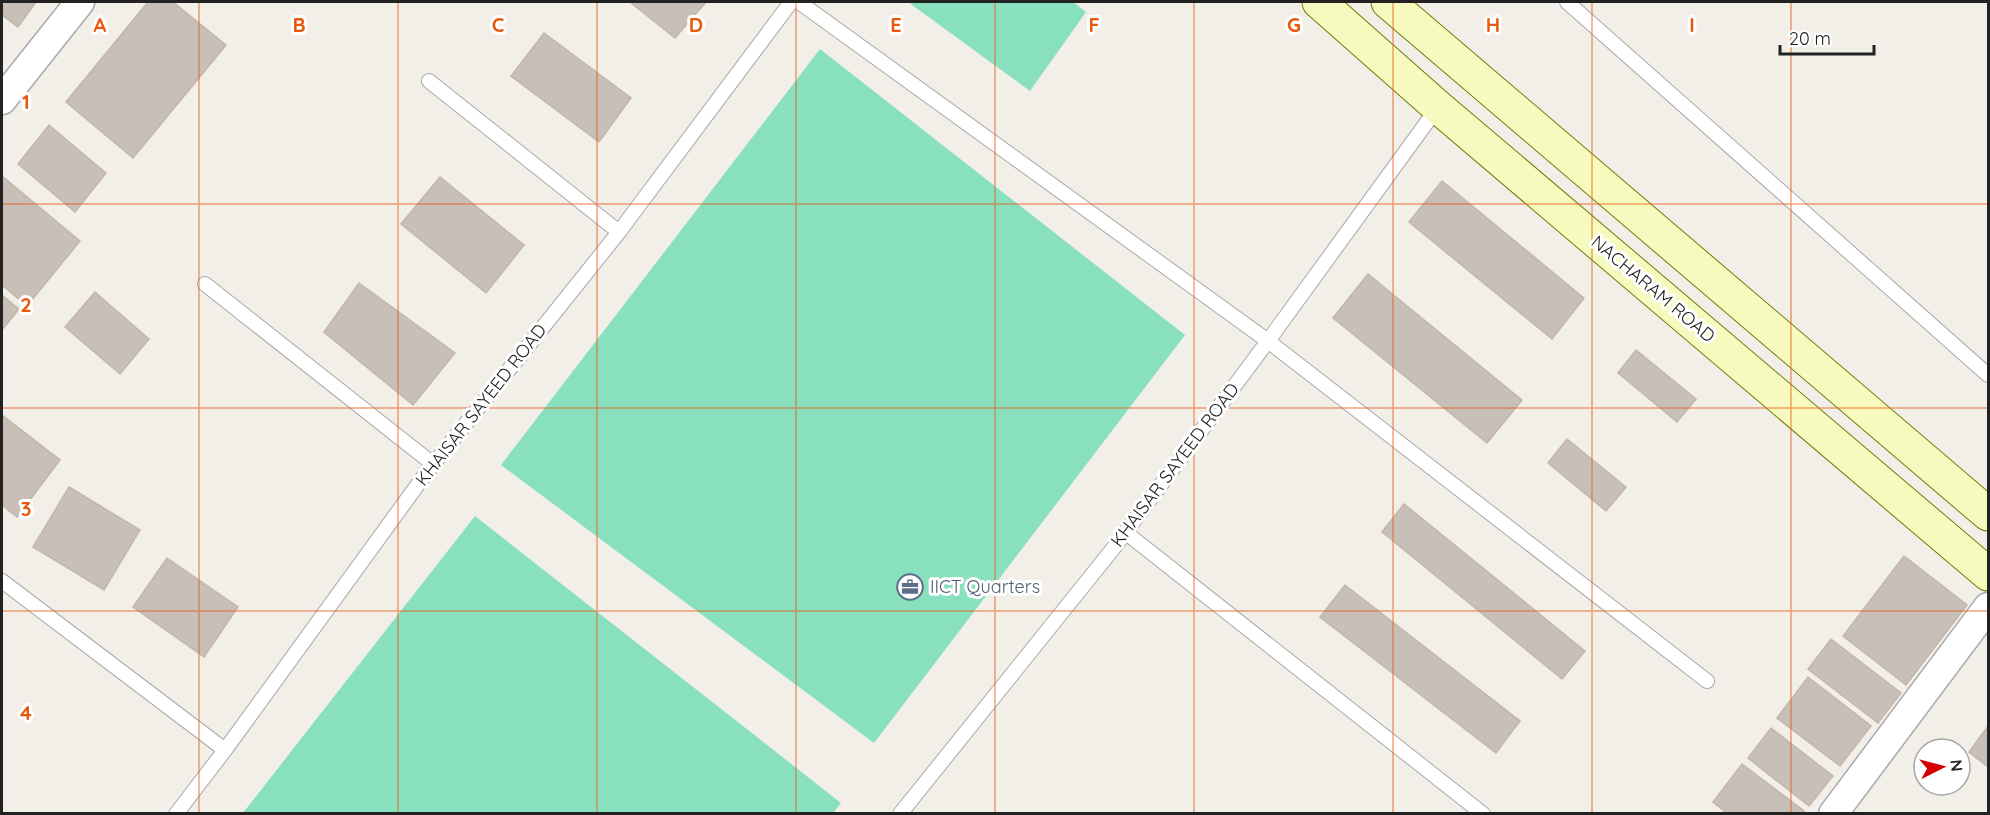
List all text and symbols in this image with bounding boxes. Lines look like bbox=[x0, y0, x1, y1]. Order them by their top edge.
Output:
text: A bbox=[94, 12, 107, 37]
text: B bbox=[292, 12, 306, 37]
text: C bbox=[492, 12, 505, 37]
text: D bbox=[689, 12, 703, 37]
text: E bbox=[890, 12, 902, 37]
text: F bbox=[1088, 12, 1100, 37]
text: G bbox=[1287, 12, 1301, 37]
text: H bbox=[1486, 12, 1500, 37]
text: I bbox=[1689, 12, 1695, 37]
scale bar bbox=[1780, 18, 1874, 56]
text: 20 m bbox=[1789, 27, 1831, 50]
text: 1 bbox=[22, 89, 30, 114]
street label: NACHARAM ROAD bbox=[1587, 230, 1720, 347]
text: 2 bbox=[20, 292, 32, 317]
street label: KHAISAR SAYEED ROAD bbox=[410, 319, 551, 490]
street label: KHAISAR SAYEED ROAD bbox=[1105, 378, 1244, 551]
text: 3 bbox=[21, 496, 31, 521]
office icon: IICT Quarters bbox=[895, 572, 925, 602]
place label: IICT Quarters bbox=[930, 575, 1040, 598]
text: 4 bbox=[20, 700, 32, 725]
north arrow bbox=[1912, 737, 1972, 797]
text: N bbox=[1946, 759, 1967, 772]

